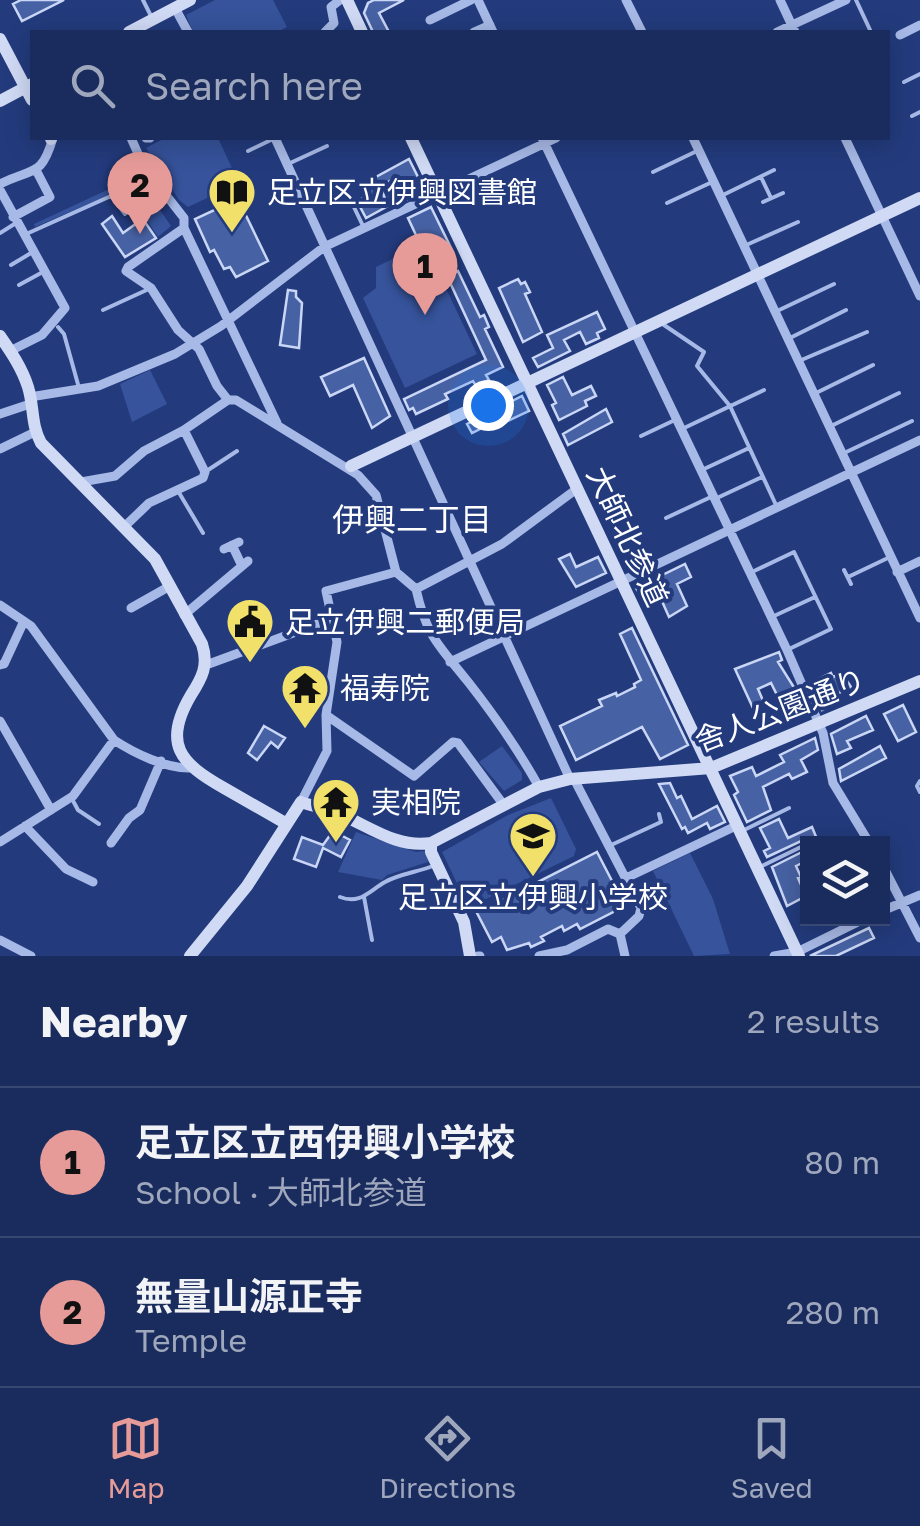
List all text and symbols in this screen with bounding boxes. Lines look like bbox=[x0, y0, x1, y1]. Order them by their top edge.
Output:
search box bbox=[30, 30, 890, 140]
icon: search bbox=[65, 58, 120, 113]
text: Search here bbox=[145, 63, 363, 108]
pin: 2 bbox=[108, 152, 172, 234]
library icon: 足立区立伊興図書館 bbox=[206, 166, 258, 234]
place label: 足立区立伊興図書館 bbox=[267, 174, 537, 210]
pin: 1 bbox=[392, 232, 458, 315]
your location bbox=[463, 380, 514, 431]
street label: 大師北参道 bbox=[580, 460, 676, 612]
district label: 伊興二丁目 bbox=[332, 500, 492, 538]
public building icon: 足立伊興二郵便局 bbox=[224, 596, 276, 664]
place label: 足立伊興二郵便局 bbox=[285, 604, 525, 640]
street label: 舎人公園通り bbox=[690, 661, 870, 759]
temple icon: 福寿院 bbox=[279, 662, 331, 730]
place label: 福寿院 bbox=[340, 670, 430, 706]
temple icon: 実相院 bbox=[310, 776, 362, 844]
place label: 実相院 bbox=[371, 784, 461, 820]
school or university icon: 足立区立伊興小学校 bbox=[507, 810, 559, 878]
map controls bbox=[800, 836, 890, 926]
button: layers bbox=[800, 836, 890, 926]
place label: 足立区立伊興小学校 bbox=[398, 879, 668, 915]
text: Nearby bbox=[40, 996, 188, 1046]
text: 2 results bbox=[747, 1002, 880, 1040]
text: 足立区立西伊興小学校 bbox=[135, 1119, 515, 1164]
text: 1 bbox=[64, 1143, 81, 1181]
text: 80 m bbox=[804, 1143, 880, 1181]
text: School · 大師北参道 bbox=[135, 1173, 427, 1211]
text: 無量山源正寺 bbox=[135, 1273, 363, 1318]
text: 2 bbox=[63, 1293, 82, 1331]
text: 280 m bbox=[786, 1293, 880, 1331]
text: Temple bbox=[135, 1321, 247, 1359]
tab: Map bbox=[107, 1411, 165, 1504]
tab: Directions bbox=[379, 1411, 516, 1504]
tab: Saved bbox=[731, 1411, 813, 1504]

